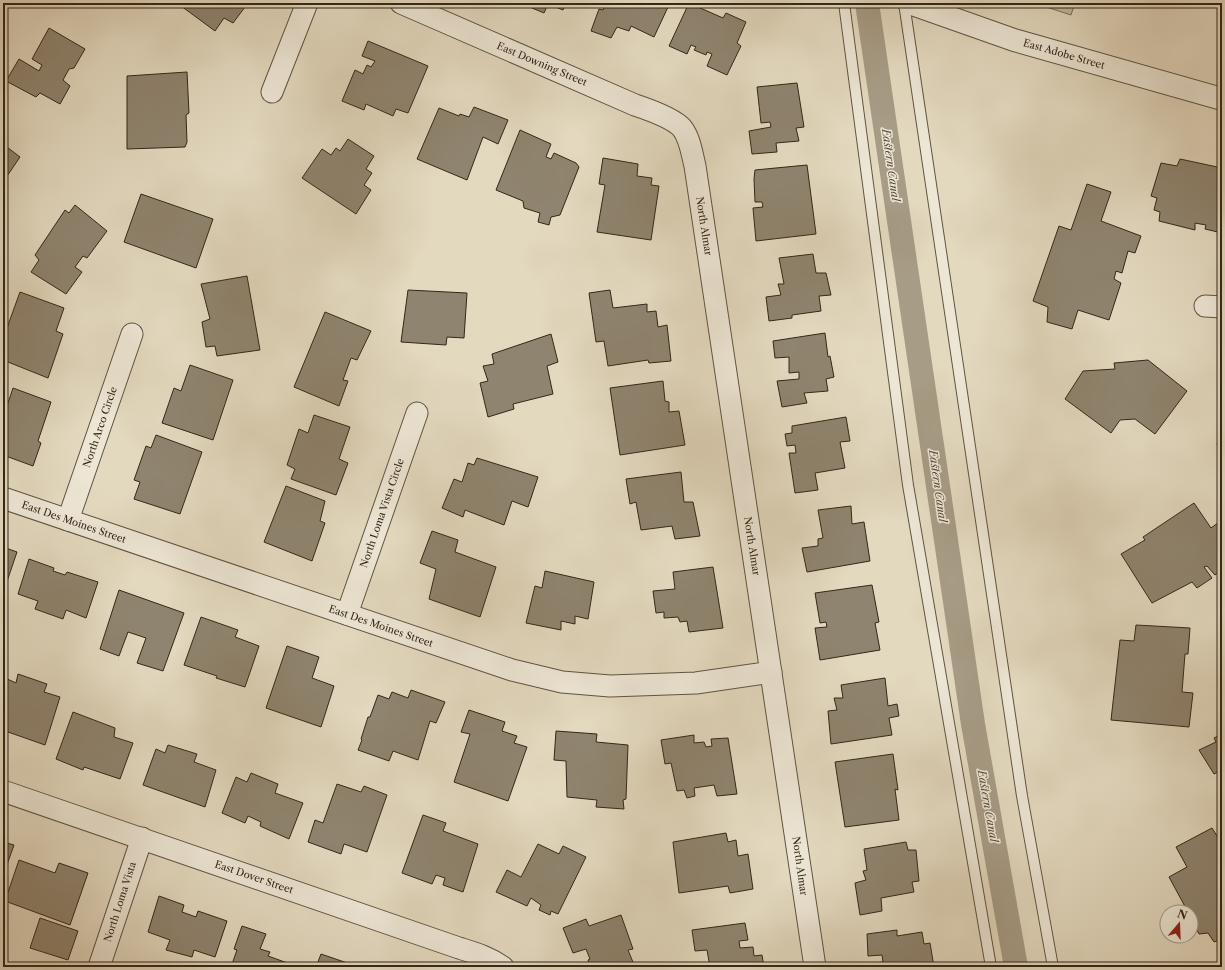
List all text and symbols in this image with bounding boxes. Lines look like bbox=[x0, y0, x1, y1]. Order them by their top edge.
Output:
street label: East Adobe Street bbox=[1022, 36, 1107, 72]
street label: East Downing Street bbox=[495, 39, 589, 89]
water label: Eastern Canal bbox=[879, 127, 903, 204]
street label: North Almar bbox=[693, 196, 715, 257]
street label: North Arco Circle bbox=[80, 385, 120, 469]
water label: Eastern Canal bbox=[926, 448, 950, 525]
street label: North Loma Vista Circle bbox=[357, 456, 407, 569]
street label: East Des Moines Street bbox=[20, 498, 128, 546]
street label: North Almar bbox=[741, 516, 763, 577]
street label: East Des Moines Street bbox=[327, 602, 435, 650]
water label: Eastern Canal bbox=[975, 768, 1001, 845]
street label: North Almar bbox=[789, 836, 811, 897]
street label: East Dover Street bbox=[213, 857, 295, 897]
street label: North Loma Vista bbox=[101, 860, 139, 944]
north arrow bbox=[1159, 904, 1199, 944]
text: N bbox=[1175, 906, 1189, 923]

